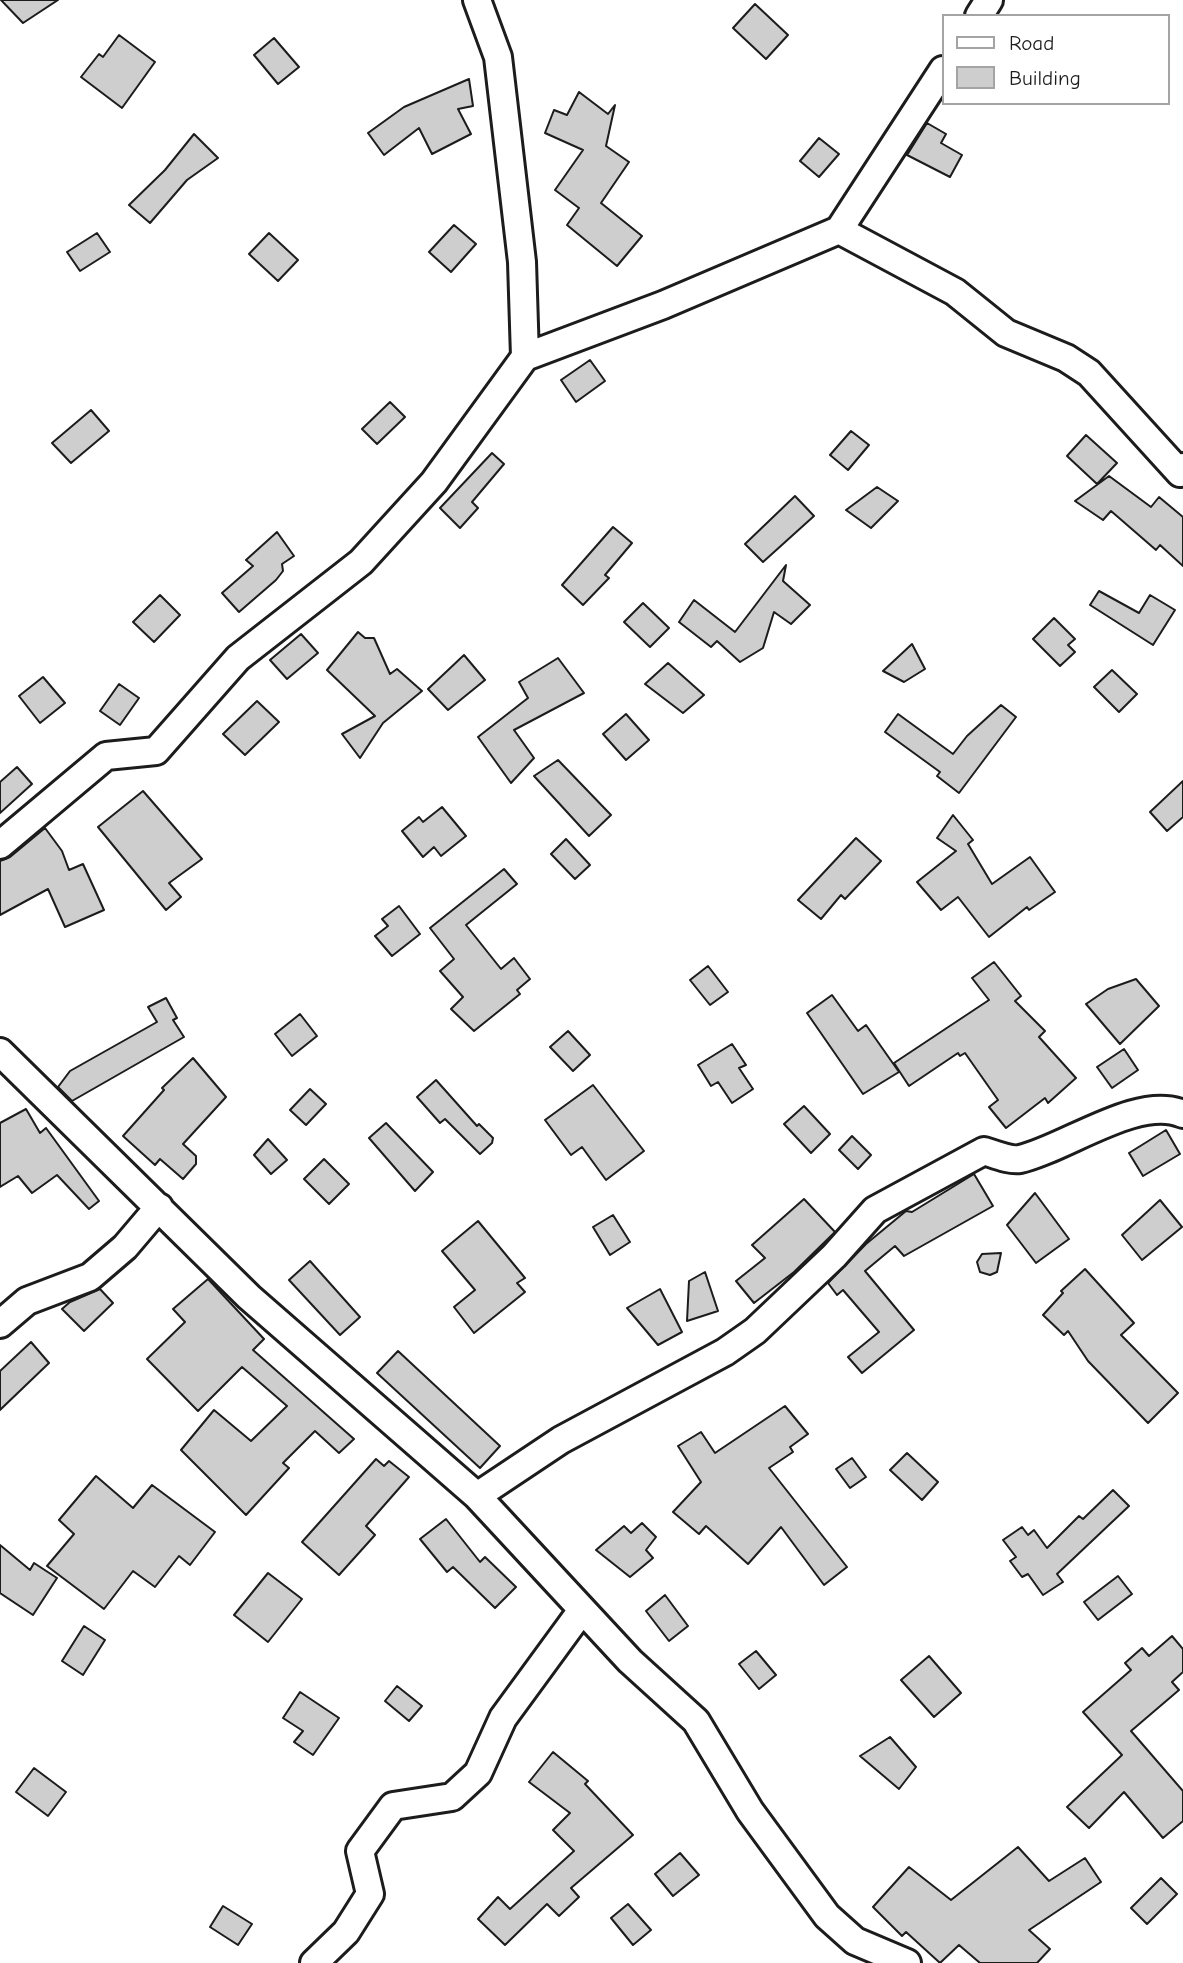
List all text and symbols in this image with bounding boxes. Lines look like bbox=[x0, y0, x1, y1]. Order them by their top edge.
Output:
legend bbox=[942, 14, 1169, 105]
text: Road bbox=[1009, 31, 1054, 55]
text: Building bbox=[1009, 66, 1081, 90]

